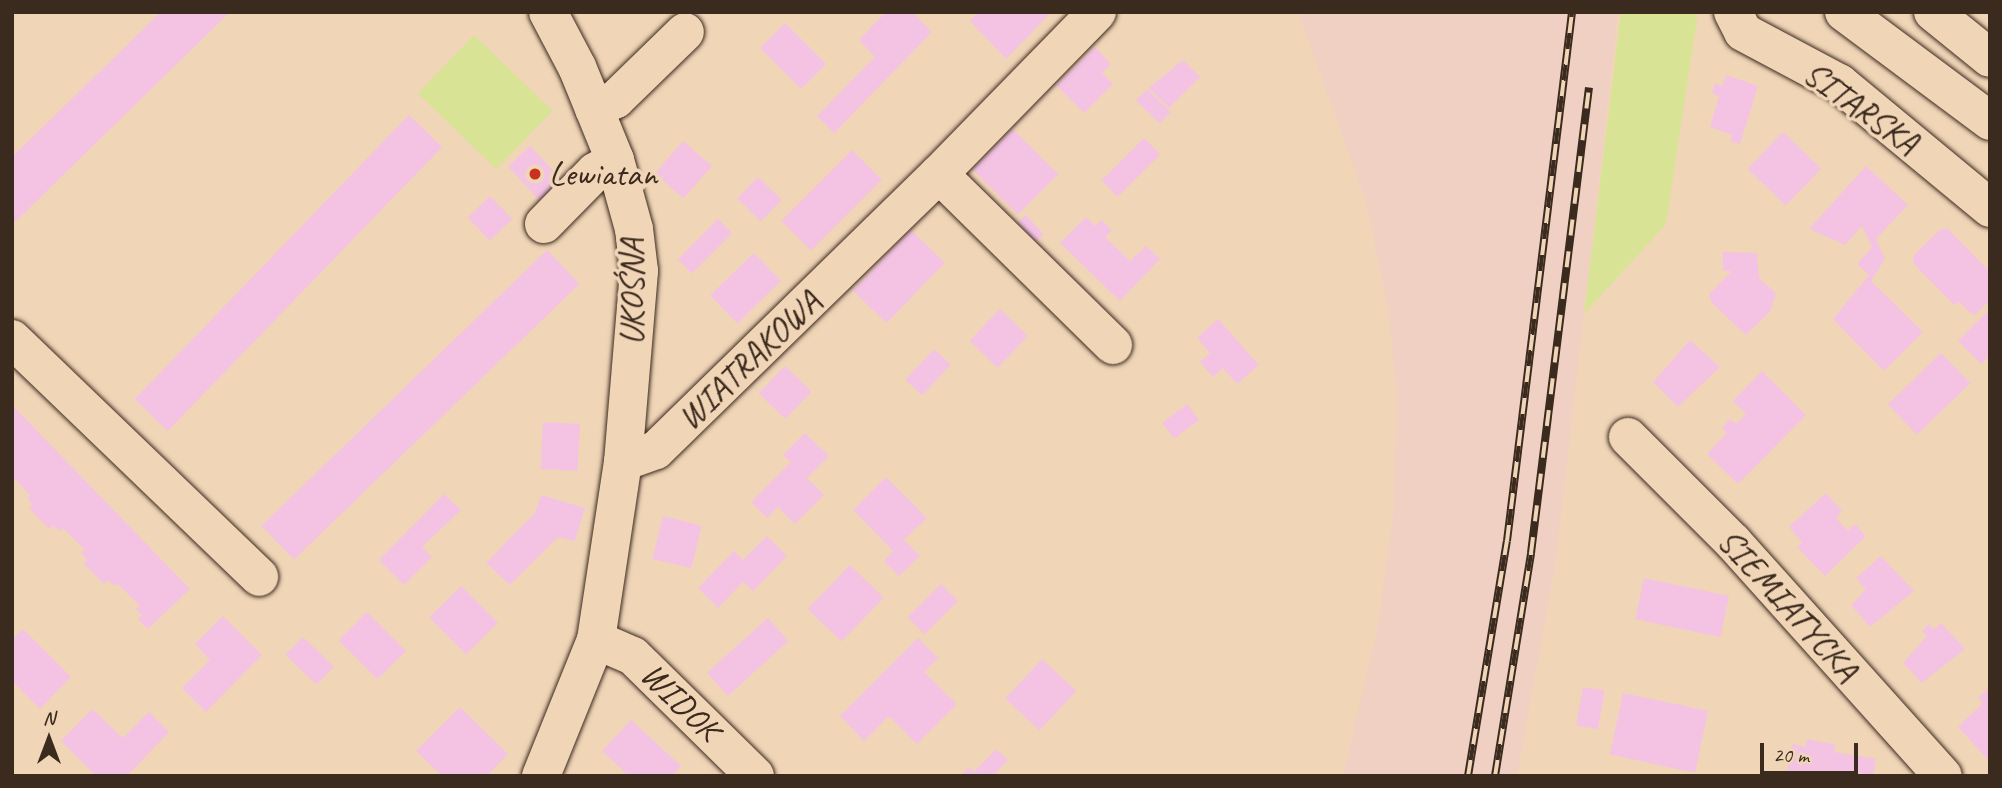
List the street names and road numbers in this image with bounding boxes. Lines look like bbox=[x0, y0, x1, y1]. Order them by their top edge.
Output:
street label: SITARSKA bbox=[1795, 52, 1927, 164]
street label: UKOŚNA bbox=[611, 239, 653, 345]
street label: WIATRAKOWA bbox=[669, 281, 829, 439]
street label: SIEMIATYCKA bbox=[1709, 520, 1867, 690]
street label: WIDOK bbox=[632, 654, 728, 750]

